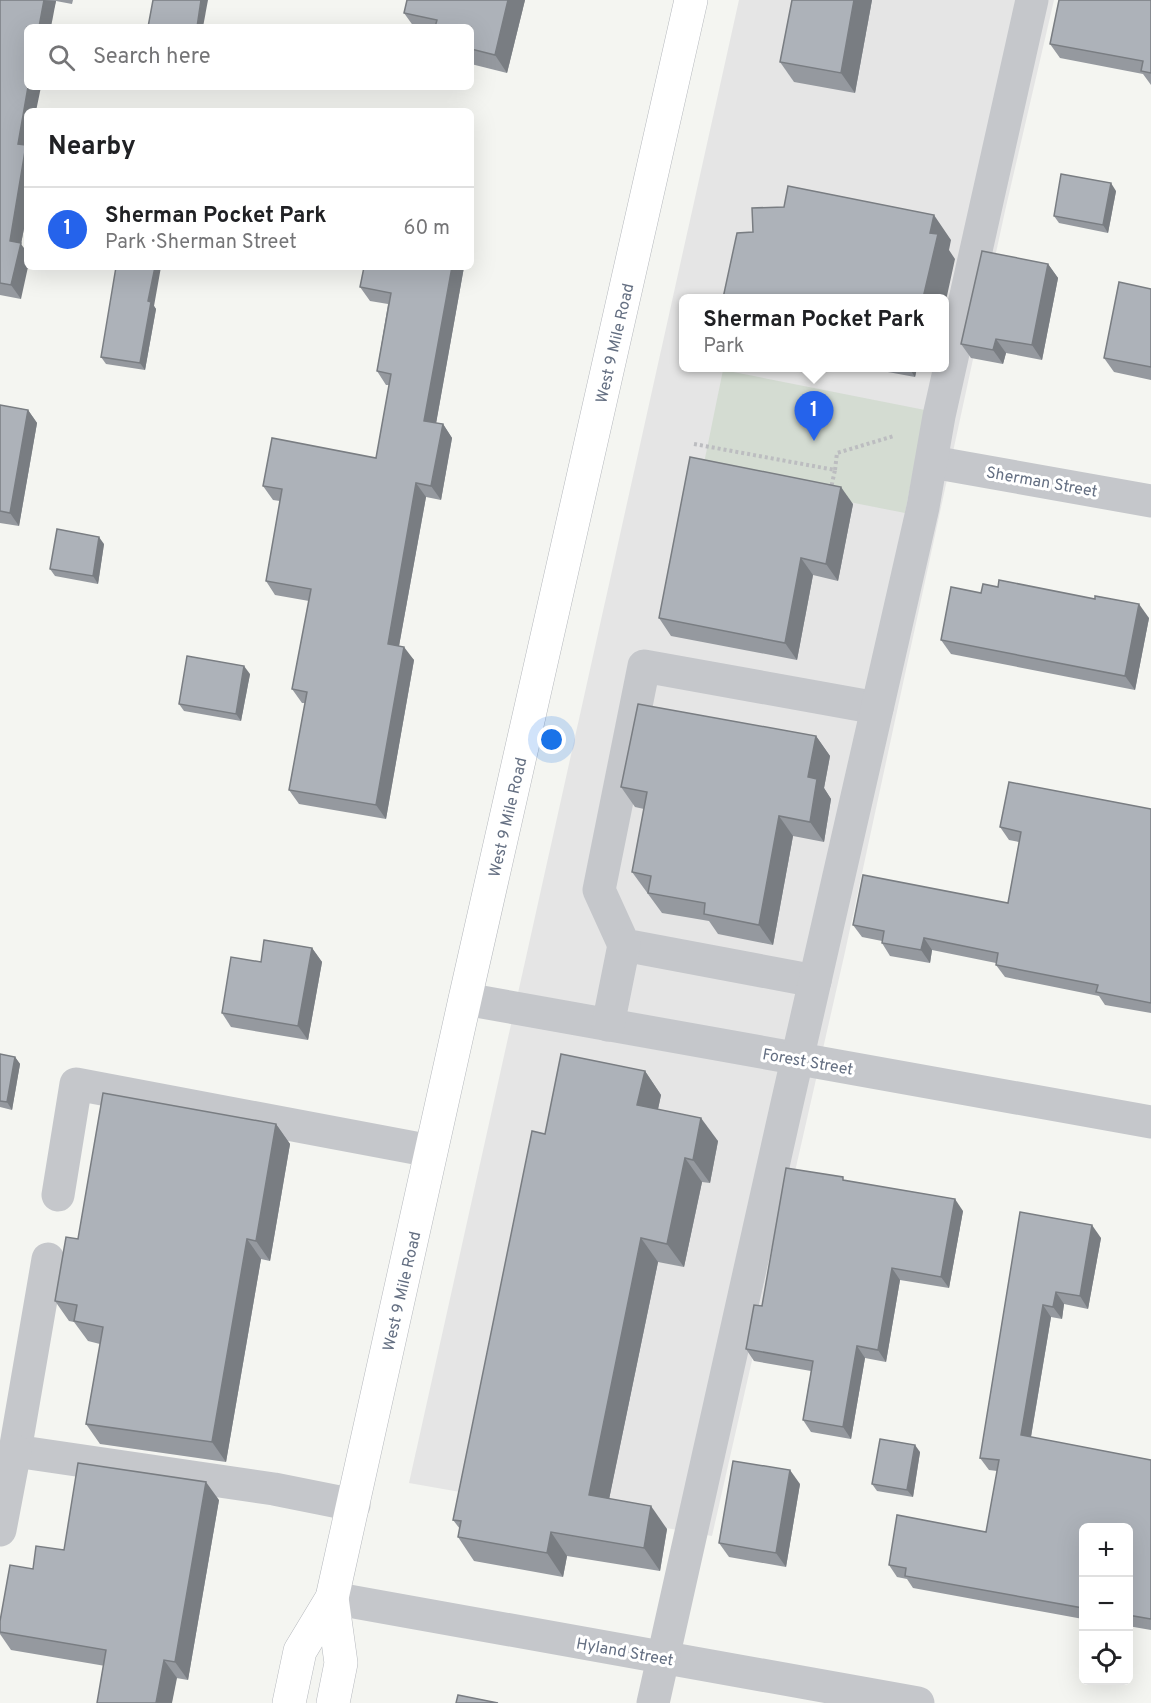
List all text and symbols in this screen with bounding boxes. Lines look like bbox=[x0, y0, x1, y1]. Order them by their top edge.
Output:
search box bbox=[24, 24, 474, 90]
icon: search bbox=[45, 41, 78, 74]
text: Search here bbox=[93, 44, 211, 71]
text: Nearby bbox=[48, 131, 136, 164]
text: Sherman Pocket Park bbox=[105, 203, 327, 230]
text: 1 bbox=[64, 216, 72, 242]
text: 60 m bbox=[404, 216, 450, 242]
text: Park · Sherman Street bbox=[105, 230, 297, 256]
street label: West 9 Mile Road bbox=[592, 281, 639, 405]
popup bbox=[679, 294, 949, 372]
text: Sherman Pocket Park bbox=[703, 307, 925, 334]
text: Park bbox=[703, 334, 744, 360]
pin: 1 bbox=[794, 392, 834, 441]
street label: Sherman Street bbox=[984, 463, 1099, 503]
your location bbox=[537, 725, 566, 754]
street label: West 9 Mile Road bbox=[485, 755, 532, 879]
street label: Forest Street bbox=[761, 1045, 855, 1081]
street label: West 9 Mile Road bbox=[379, 1229, 426, 1353]
map controls bbox=[1079, 1523, 1133, 1685]
button: + bbox=[1079, 1523, 1133, 1577]
button: − bbox=[1079, 1577, 1133, 1631]
button: locate bbox=[1079, 1631, 1133, 1685]
street label: Hyland Street bbox=[574, 1635, 675, 1671]

